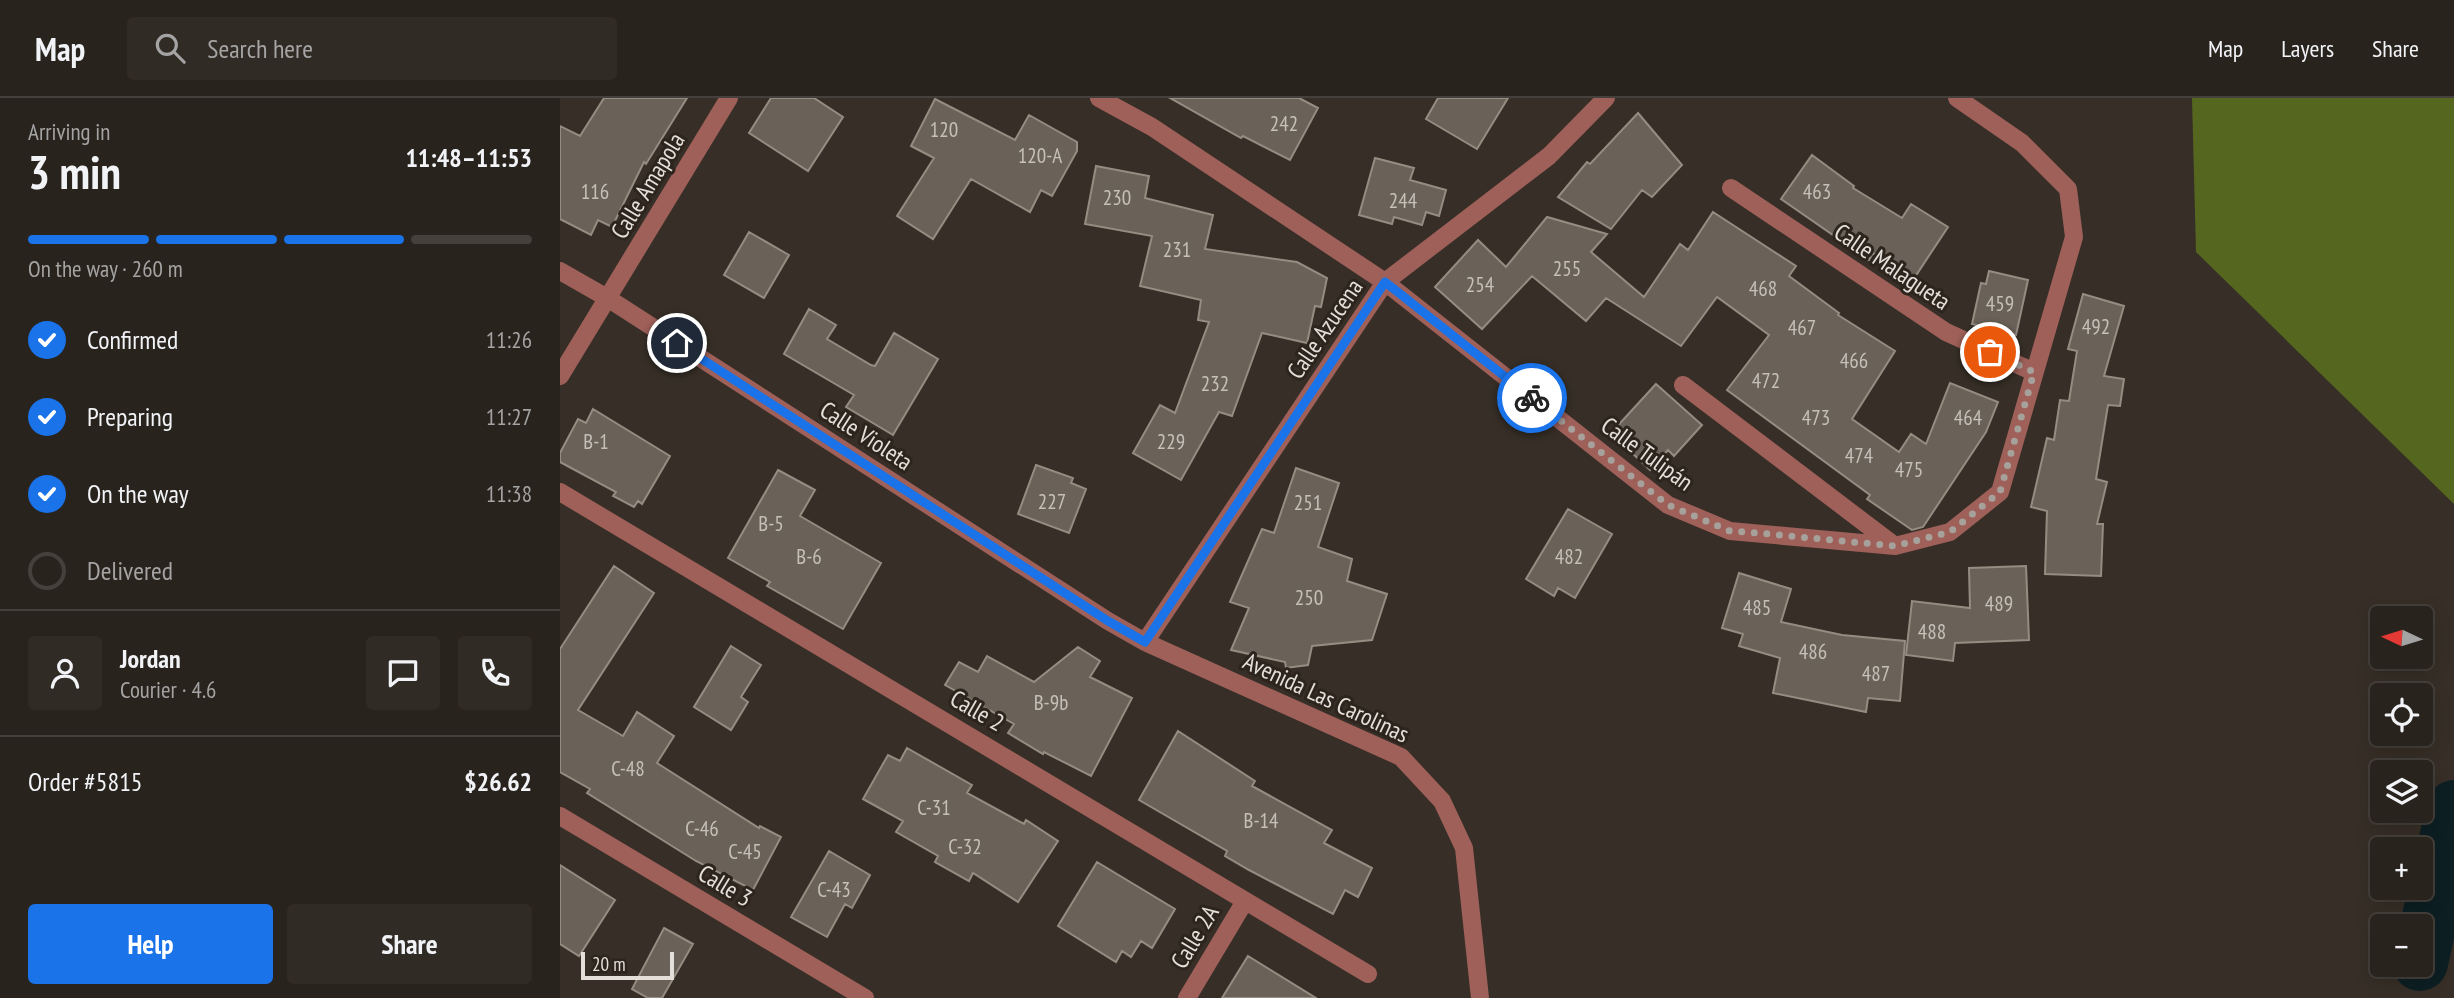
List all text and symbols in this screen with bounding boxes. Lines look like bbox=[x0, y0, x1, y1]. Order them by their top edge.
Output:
search box bbox=[127, 17, 617, 80]
text: Map bbox=[35, 27, 85, 70]
icon: search bbox=[151, 29, 189, 67]
text: Search here bbox=[207, 32, 313, 65]
text: Map bbox=[2208, 33, 2243, 64]
text: Layers bbox=[2281, 33, 2334, 64]
text: Share bbox=[2372, 33, 2419, 64]
house number: 242 bbox=[1270, 110, 1298, 137]
house number: 120 bbox=[930, 116, 958, 143]
text: Arriving in bbox=[28, 117, 110, 146]
street label: Calle Amapola bbox=[604, 127, 691, 244]
text: 11:48–11:53 bbox=[405, 141, 532, 174]
text: 3 min bbox=[28, 142, 121, 202]
house number: 120-A bbox=[1018, 142, 1062, 169]
house number: 116 bbox=[581, 178, 609, 205]
house number: 463 bbox=[1803, 178, 1831, 205]
house number: 230 bbox=[1103, 184, 1131, 211]
house number: 244 bbox=[1389, 187, 1418, 214]
street label: Calle Malagueta bbox=[1828, 216, 1956, 317]
house number: 231 bbox=[1163, 236, 1191, 263]
text: On the way · 260 m bbox=[28, 254, 183, 283]
house number: 255 bbox=[1553, 255, 1581, 282]
house number: 254 bbox=[1466, 271, 1495, 298]
street label: Calle Azucena bbox=[1280, 273, 1369, 385]
house number: 468 bbox=[1749, 275, 1777, 302]
house number: 459 bbox=[1986, 290, 2014, 317]
pin bbox=[647, 313, 707, 373]
house number: 492 bbox=[2082, 313, 2110, 340]
house number: 467 bbox=[1788, 314, 1816, 341]
icon: check bbox=[28, 321, 66, 359]
pin bbox=[1960, 322, 2020, 382]
text: Confirmed bbox=[87, 323, 178, 356]
icon: home bbox=[658, 324, 696, 362]
text: 11:26 bbox=[486, 325, 532, 354]
icon: bag bbox=[1971, 333, 2009, 371]
house number: 466 bbox=[1840, 347, 1868, 374]
courier bbox=[1497, 363, 1567, 433]
house number: 472 bbox=[1752, 367, 1780, 394]
house number: 232 bbox=[1201, 370, 1229, 397]
icon: bike bbox=[1513, 379, 1551, 417]
street label: Calle Violeta bbox=[814, 394, 918, 477]
icon: check bbox=[28, 398, 66, 436]
text: Preparing bbox=[87, 400, 173, 433]
text: 11:27 bbox=[486, 402, 532, 431]
house number: 473 bbox=[1802, 404, 1830, 431]
house number: 464 bbox=[1954, 404, 1983, 431]
street label: Calle Tulipán bbox=[1595, 410, 1699, 497]
house number: B-1 bbox=[583, 428, 609, 455]
house number: 229 bbox=[1157, 428, 1185, 455]
house number: 474 bbox=[1845, 442, 1874, 469]
house number: 475 bbox=[1895, 456, 1923, 483]
icon: check bbox=[28, 475, 66, 513]
text: On the way bbox=[87, 477, 189, 510]
text: 11:38 bbox=[486, 479, 532, 508]
house number: 227 bbox=[1038, 488, 1066, 515]
house number: 251 bbox=[1294, 489, 1322, 516]
house number: B-5 bbox=[758, 510, 784, 537]
house number: B-6 bbox=[796, 543, 822, 570]
house number: 482 bbox=[1555, 543, 1583, 570]
text: Delivered bbox=[87, 554, 173, 587]
house number: 250 bbox=[1295, 584, 1323, 611]
house number: 489 bbox=[1985, 590, 2013, 617]
house number: 485 bbox=[1743, 594, 1771, 621]
north arrow bbox=[2370, 606, 2432, 668]
map controls bbox=[2370, 606, 2433, 977]
house number: 488 bbox=[1918, 618, 1946, 645]
button: person bbox=[28, 636, 102, 710]
button: chat bbox=[366, 636, 440, 710]
button: phone bbox=[458, 636, 532, 710]
house number: 486 bbox=[1799, 638, 1827, 665]
text: Jordan bbox=[120, 642, 181, 675]
street label: Avenida Las Carolinas bbox=[1238, 646, 1414, 749]
house number: 487 bbox=[1862, 660, 1890, 687]
text: Courier · 4.6 bbox=[120, 675, 216, 704]
street label: Calle 2 bbox=[945, 683, 1010, 738]
button: locate bbox=[2370, 683, 2433, 746]
house number: B-9b bbox=[1034, 689, 1068, 716]
house number: C-48 bbox=[611, 755, 645, 782]
button: layers bbox=[2370, 760, 2433, 823]
text: Order #5815 bbox=[28, 765, 143, 798]
text: $26.62 bbox=[464, 765, 532, 798]
house number: C-31 bbox=[917, 794, 951, 821]
house number: B-14 bbox=[1244, 807, 1279, 834]
house number: C-46 bbox=[685, 815, 719, 842]
house number: C-32 bbox=[948, 833, 982, 860]
button: + bbox=[2370, 837, 2433, 900]
house number: C-45 bbox=[728, 838, 762, 865]
street label: Calle 3 bbox=[693, 858, 758, 914]
house number: C-43 bbox=[817, 876, 851, 903]
street label: Calle 2A bbox=[1164, 899, 1226, 974]
button: Help bbox=[28, 904, 273, 984]
button: Share bbox=[287, 904, 532, 984]
button: − bbox=[2370, 914, 2433, 977]
scale bar bbox=[581, 949, 674, 981]
text: 20 m bbox=[592, 952, 626, 976]

